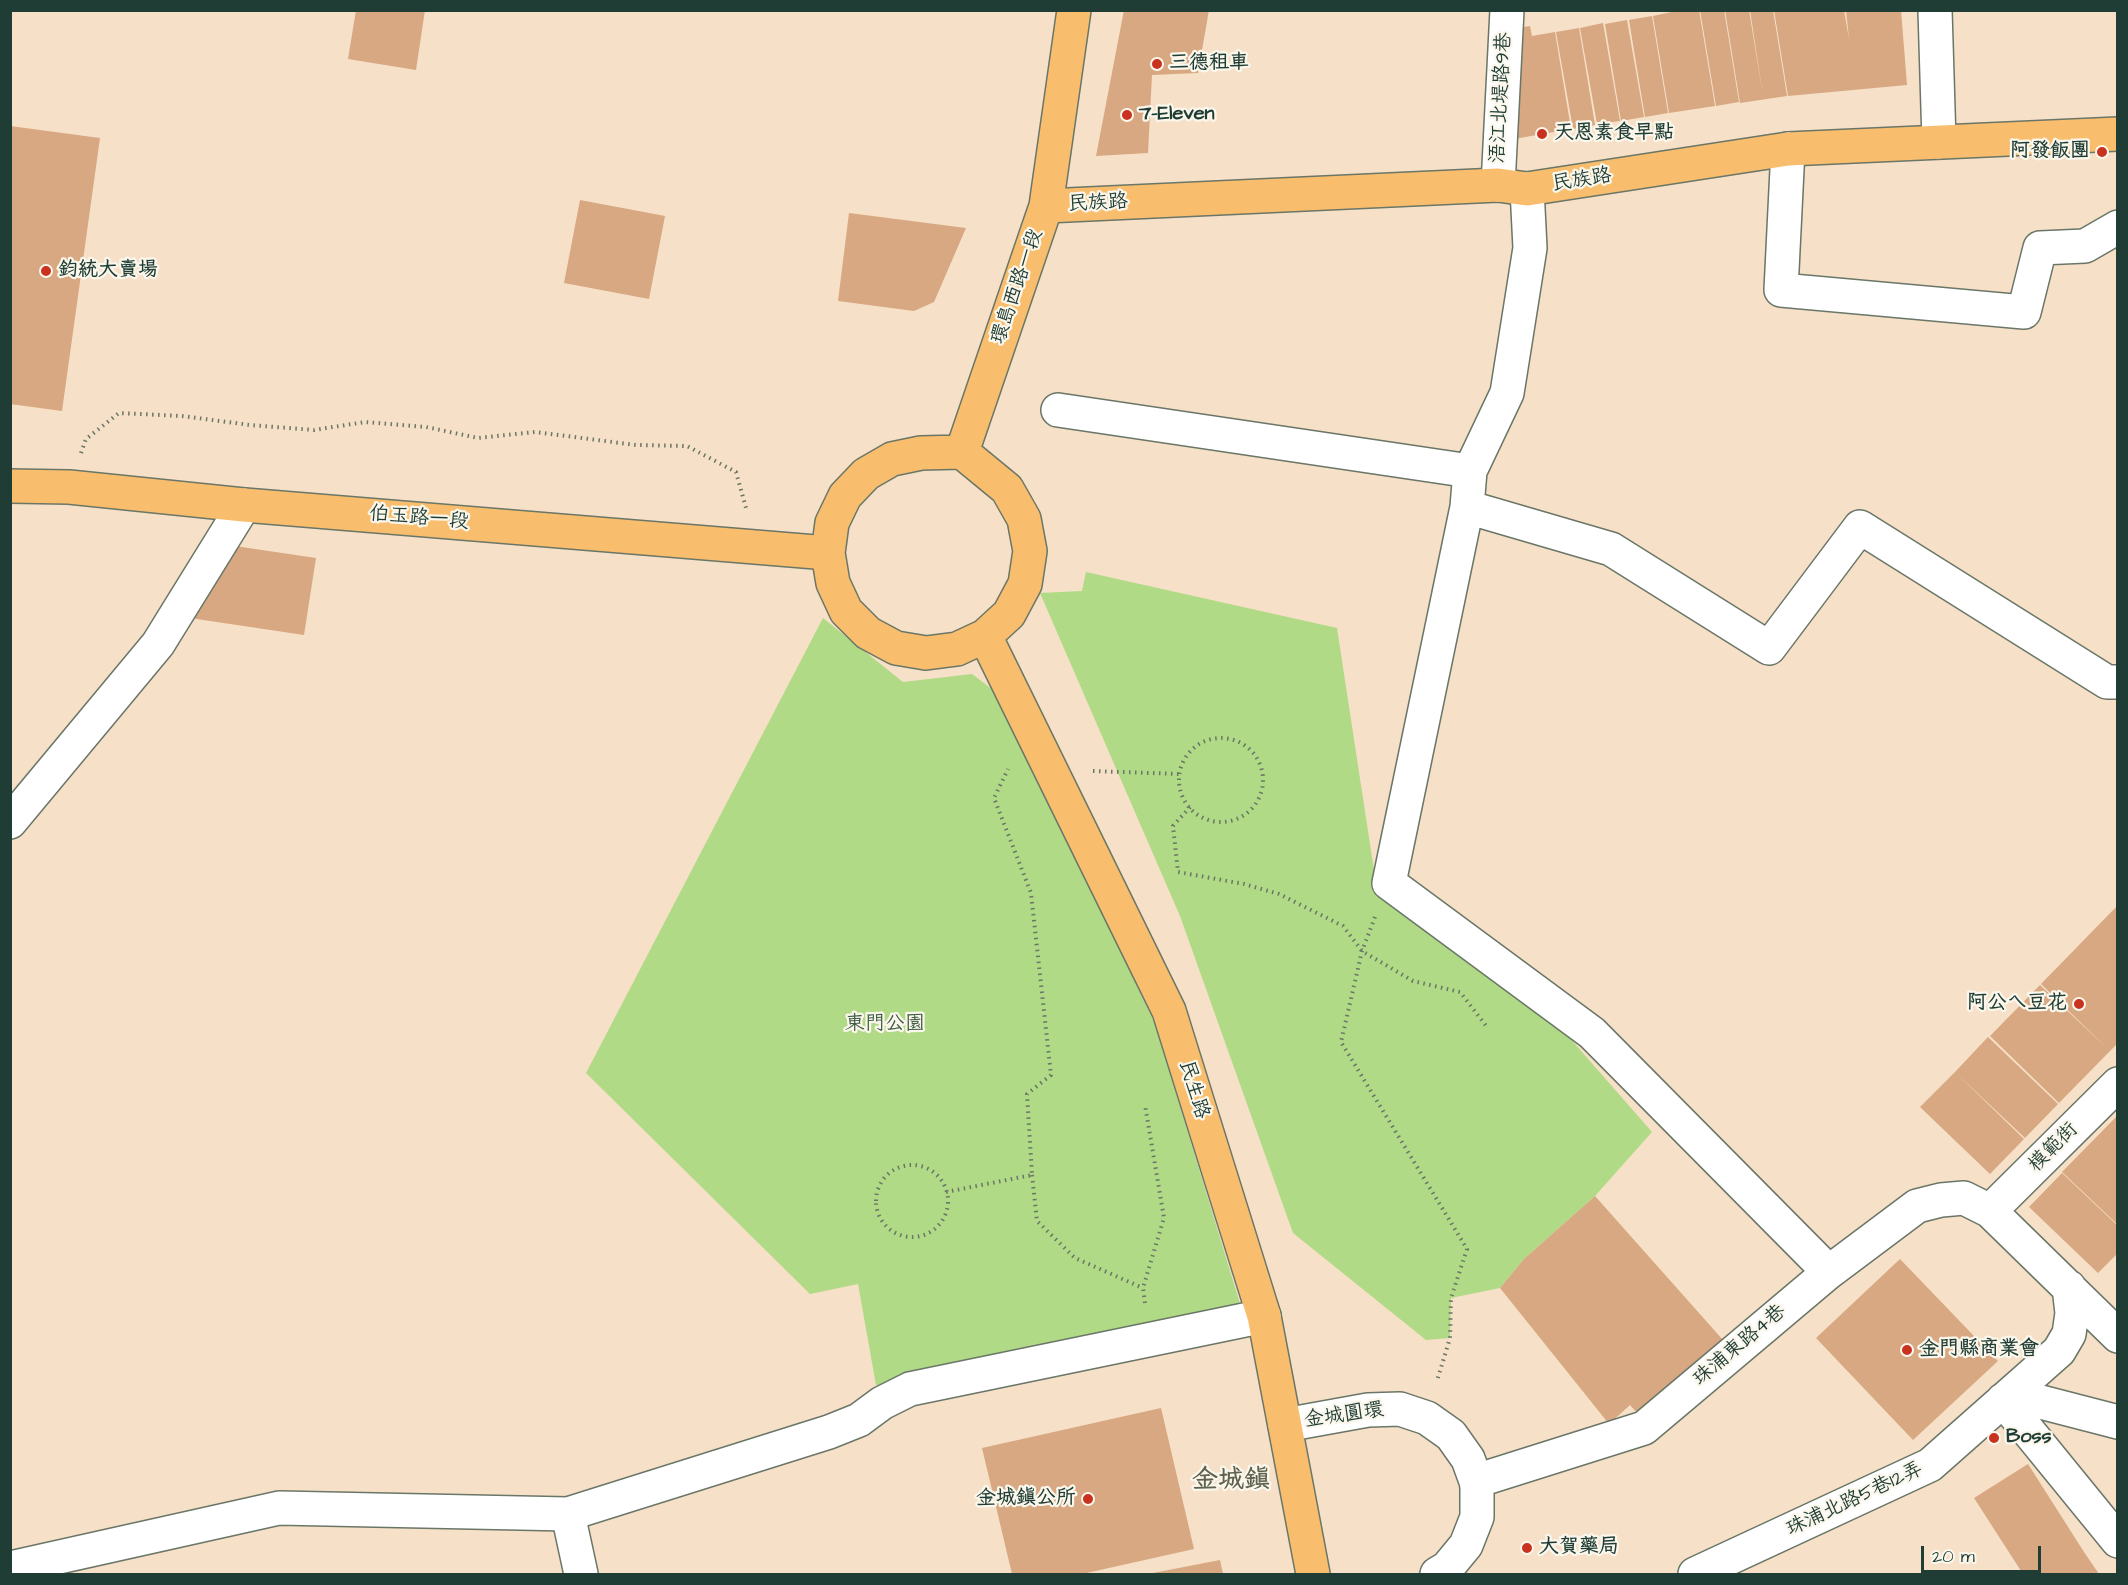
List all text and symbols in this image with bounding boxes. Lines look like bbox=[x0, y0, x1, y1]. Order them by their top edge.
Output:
street label: 浯江北堤路9巷 bbox=[1487, 32, 1517, 164]
place label: 三德租車 bbox=[1169, 52, 1249, 76]
marker: 三德租車 bbox=[1150, 57, 1164, 71]
place label: 7-Eleven bbox=[1139, 103, 1215, 127]
marker: 7-Eleven bbox=[1120, 108, 1134, 122]
place label: 天恩素食早點 bbox=[1554, 122, 1674, 146]
marker: 天恩素食早點 bbox=[1535, 127, 1549, 141]
place label: 阿發飯團 bbox=[2010, 140, 2090, 164]
marker: 阿發飯團 bbox=[2095, 145, 2109, 159]
street label: 民族路 bbox=[1550, 164, 1614, 198]
street label: 民族路 bbox=[1067, 190, 1129, 218]
street label: 環島西路一段 bbox=[987, 226, 1049, 348]
place label: 鈞統大賣場 bbox=[58, 259, 158, 283]
marker: 鈞統大賣場 bbox=[39, 264, 53, 278]
street label: 伯玉路一段 bbox=[368, 503, 470, 535]
place label: 阿公ㄟ豆花 bbox=[1967, 992, 2067, 1016]
marker: 阿公ㄟ豆花 bbox=[2072, 997, 2086, 1011]
park label: 東門公園 bbox=[845, 1013, 925, 1037]
street label: 民生路 bbox=[1173, 1058, 1213, 1122]
street label: 模範街 bbox=[2024, 1118, 2084, 1178]
street label: 珠浦東路4巷 bbox=[1689, 1300, 1791, 1392]
place label: 金門縣商業會 bbox=[1919, 1338, 2039, 1362]
marker: 金門縣商業會 bbox=[1900, 1343, 1914, 1357]
street label: 金城圓環 bbox=[1303, 1399, 1385, 1433]
place label: Boss bbox=[2006, 1426, 2052, 1450]
marker: Boss bbox=[1987, 1431, 2001, 1445]
street label: 珠浦北路5巷12弄 bbox=[1783, 1458, 1927, 1542]
district label: 金城鎮 bbox=[1192, 1466, 1270, 1498]
place label: 金城鎮公所 bbox=[976, 1487, 1076, 1511]
marker: 金城鎮公所 bbox=[1081, 1492, 1095, 1506]
scale bar bbox=[1924, 1534, 2044, 1572]
place label: 大賀藥局 bbox=[1539, 1536, 1619, 1560]
marker: 大賀藥局 bbox=[1520, 1541, 1534, 1555]
text: 20 m bbox=[1932, 1544, 1975, 1569]

